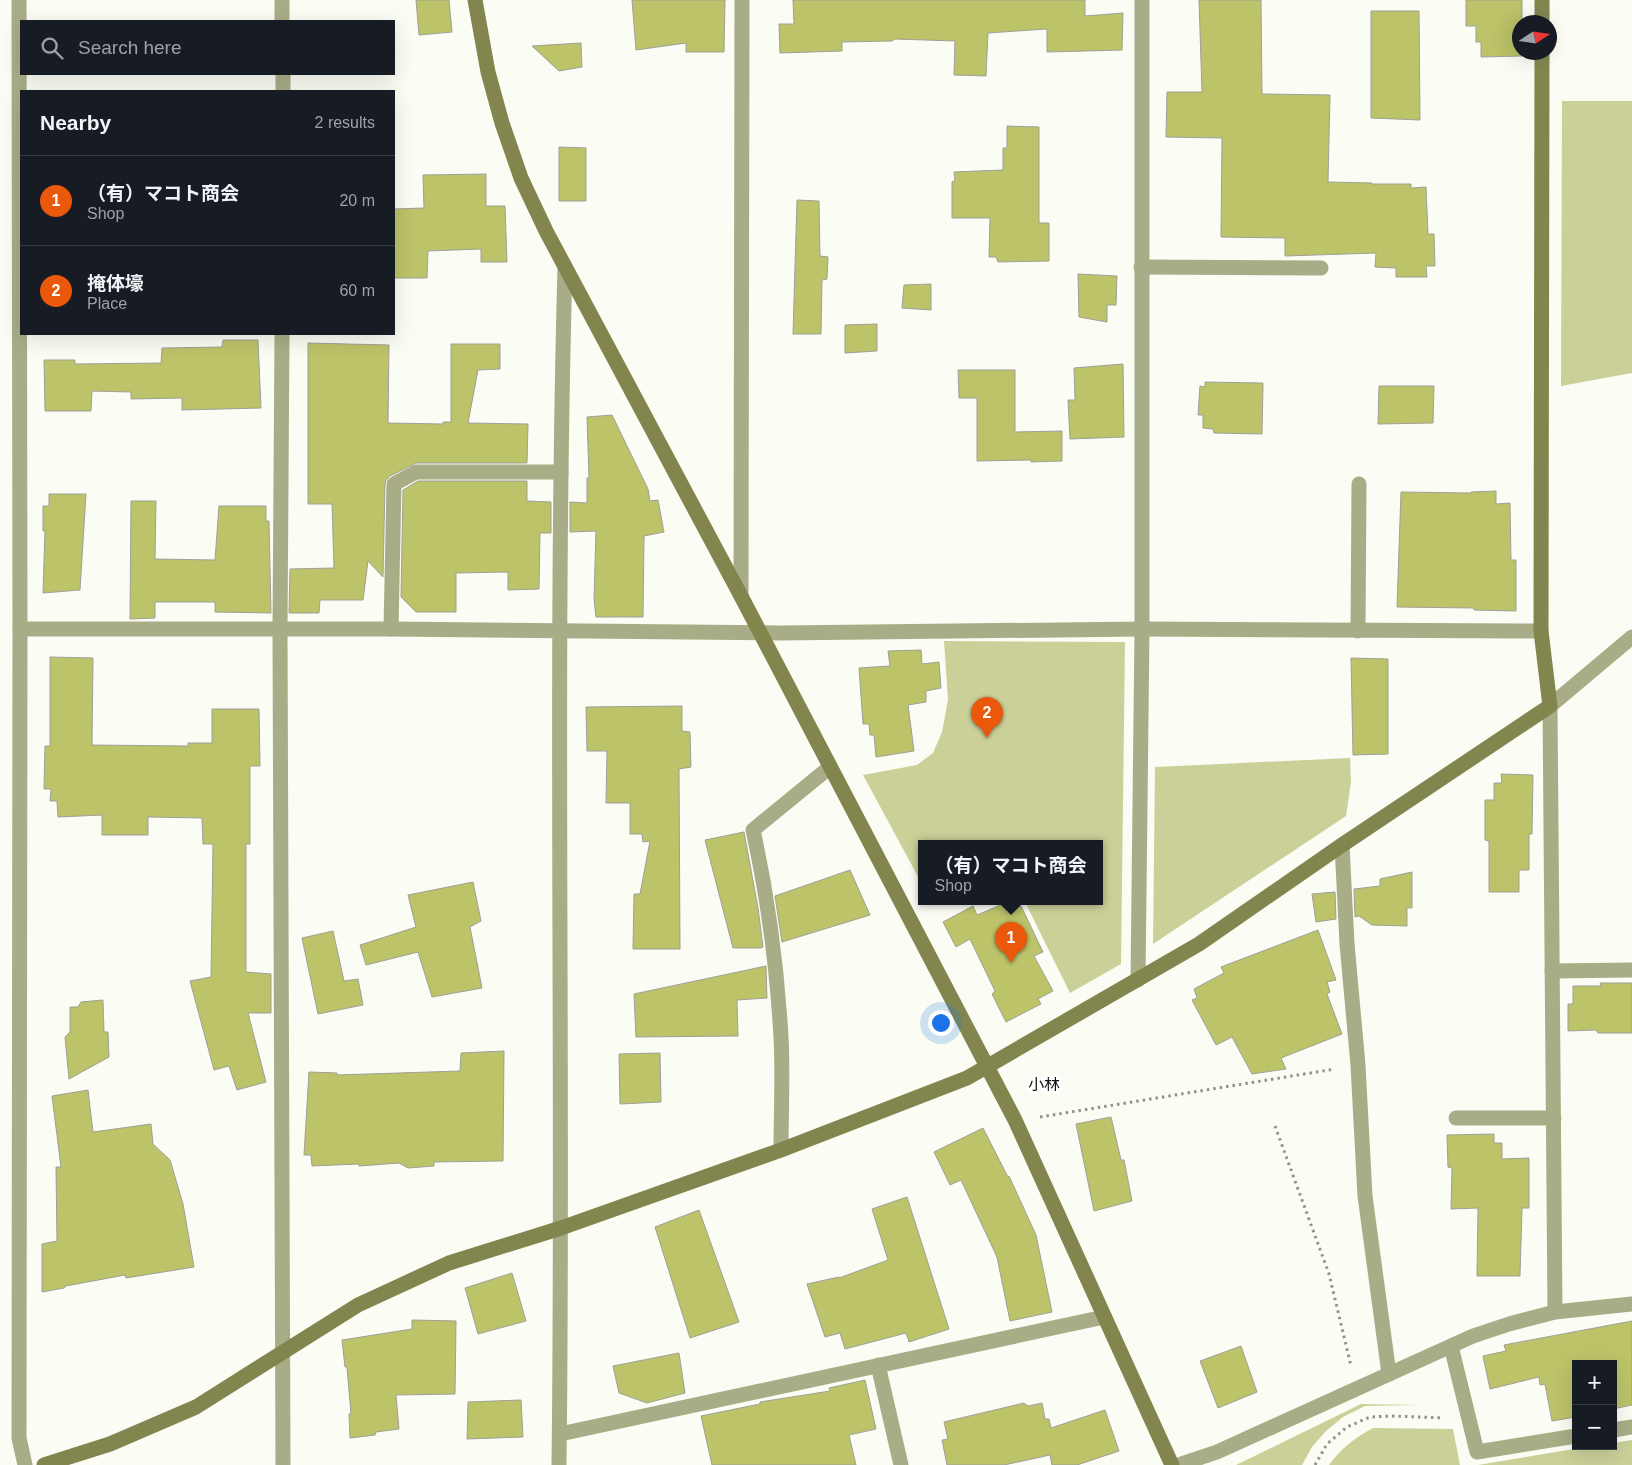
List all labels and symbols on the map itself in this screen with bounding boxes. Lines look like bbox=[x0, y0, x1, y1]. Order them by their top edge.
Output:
north arrow bbox=[1512, 15, 1557, 60]
pin: 2 bbox=[971, 697, 1003, 738]
pin: 1 bbox=[995, 922, 1027, 963]
your location bbox=[928, 1010, 954, 1036]
district label: 小林 bbox=[1028, 1076, 1060, 1093]

